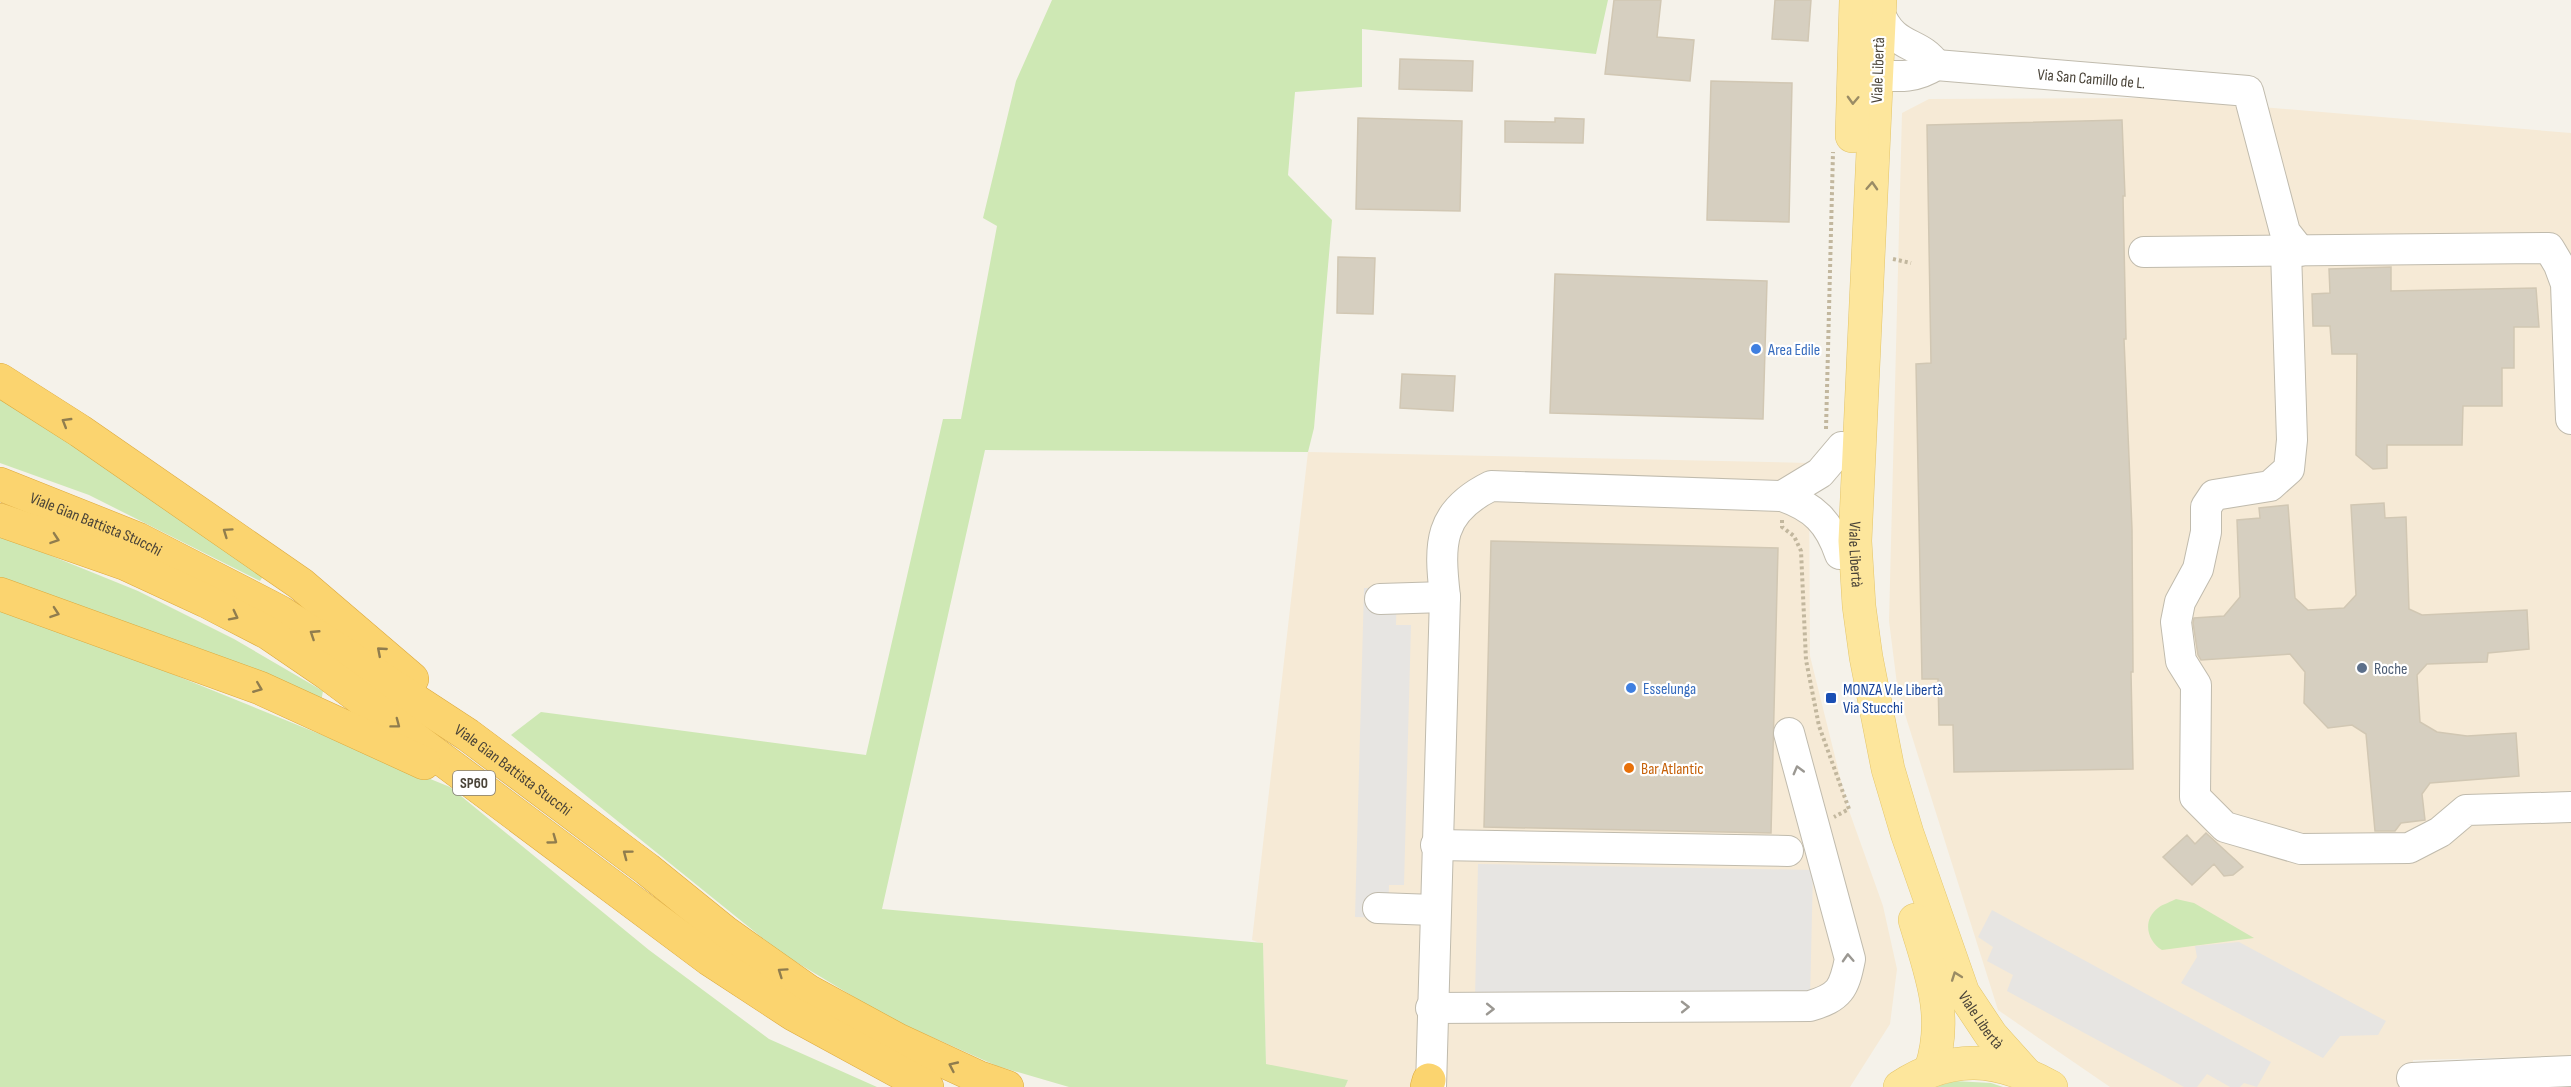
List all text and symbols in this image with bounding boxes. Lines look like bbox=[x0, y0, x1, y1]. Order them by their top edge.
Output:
street label: Viale Libertà bbox=[1868, 37, 1889, 103]
street label: Via San Camillo de L. bbox=[2037, 65, 2146, 93]
one-way arrow bbox=[1847, 96, 1859, 105]
one-way arrow bbox=[1866, 181, 1879, 190]
place label: Area Edile bbox=[1767, 341, 1820, 360]
marker: Area Edile bbox=[1749, 342, 1763, 356]
one-way arrow bbox=[62, 418, 72, 430]
street label: Viale Gian Battista Stucchi bbox=[27, 489, 165, 561]
street label: Viale Libertà bbox=[1844, 521, 1866, 588]
one-way arrow bbox=[222, 528, 233, 539]
one-way arrow bbox=[49, 532, 60, 545]
one-way arrow bbox=[49, 605, 60, 618]
one-way arrow bbox=[228, 608, 239, 620]
one-way arrow bbox=[310, 630, 321, 641]
one-way arrow bbox=[377, 647, 388, 658]
place label: Roche bbox=[2374, 660, 2408, 679]
marker: Roche bbox=[2355, 661, 2369, 675]
place label: Esselunga bbox=[1643, 680, 1696, 699]
one-way arrow bbox=[252, 681, 263, 693]
marker: Esselunga bbox=[1624, 681, 1638, 695]
place label: MONZA V.le Libertà Via Stucchi bbox=[1843, 681, 1943, 718]
marker: MONZA V.le Libertà Via Stucchi bbox=[1824, 691, 1838, 705]
one-way arrow bbox=[389, 717, 400, 728]
street label: Viale Gian Battista Stucchi bbox=[451, 721, 575, 820]
place label: Bar Atlantic bbox=[1641, 760, 1704, 779]
marker: Bar Atlantic bbox=[1622, 761, 1636, 775]
one-way arrow bbox=[1793, 765, 1806, 775]
road number: SP60 bbox=[453, 771, 495, 795]
one-way arrow bbox=[546, 833, 557, 844]
one-way arrow bbox=[623, 850, 634, 861]
one-way arrow bbox=[1841, 953, 1854, 962]
one-way arrow bbox=[778, 968, 789, 979]
one-way arrow bbox=[1951, 971, 1963, 982]
street label: Viale Libertà bbox=[1953, 988, 2007, 1053]
one-way arrow bbox=[1680, 1001, 1689, 1014]
one-way arrow bbox=[1485, 1003, 1494, 1016]
one-way arrow bbox=[948, 1061, 959, 1073]

